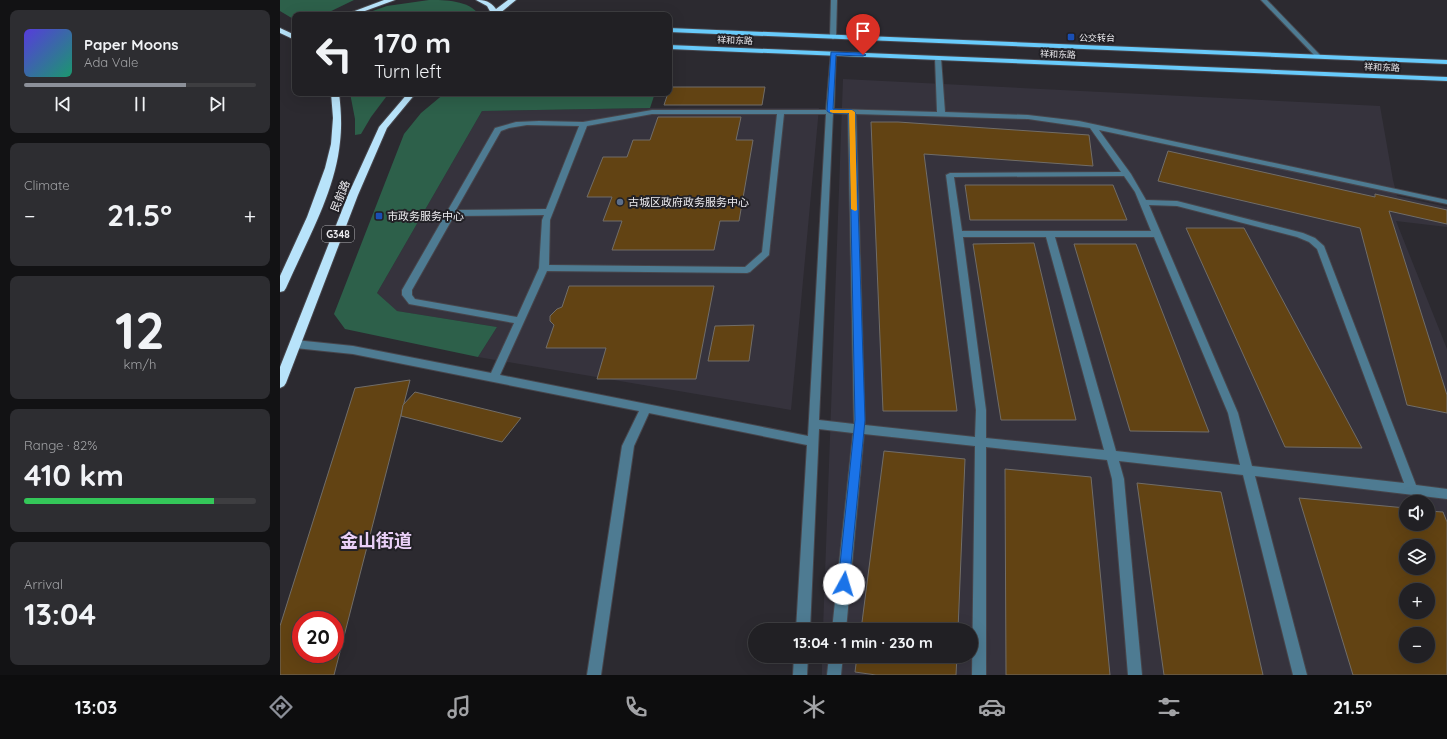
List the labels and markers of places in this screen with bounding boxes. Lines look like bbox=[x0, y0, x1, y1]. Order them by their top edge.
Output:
pin bbox=[846, 14, 880, 55]
marker: 公交转台 bbox=[1066, 32, 1076, 42]
place label: 公交转台 bbox=[1079, 32, 1115, 43]
place label: 古城区政府政务服务中心 bbox=[628, 195, 749, 209]
marker: 古城区政府政务服务中心 bbox=[615, 197, 625, 207]
place label: 市政务服务中心 bbox=[387, 209, 464, 223]
marker: 市政务服务中心 bbox=[374, 211, 384, 221]

